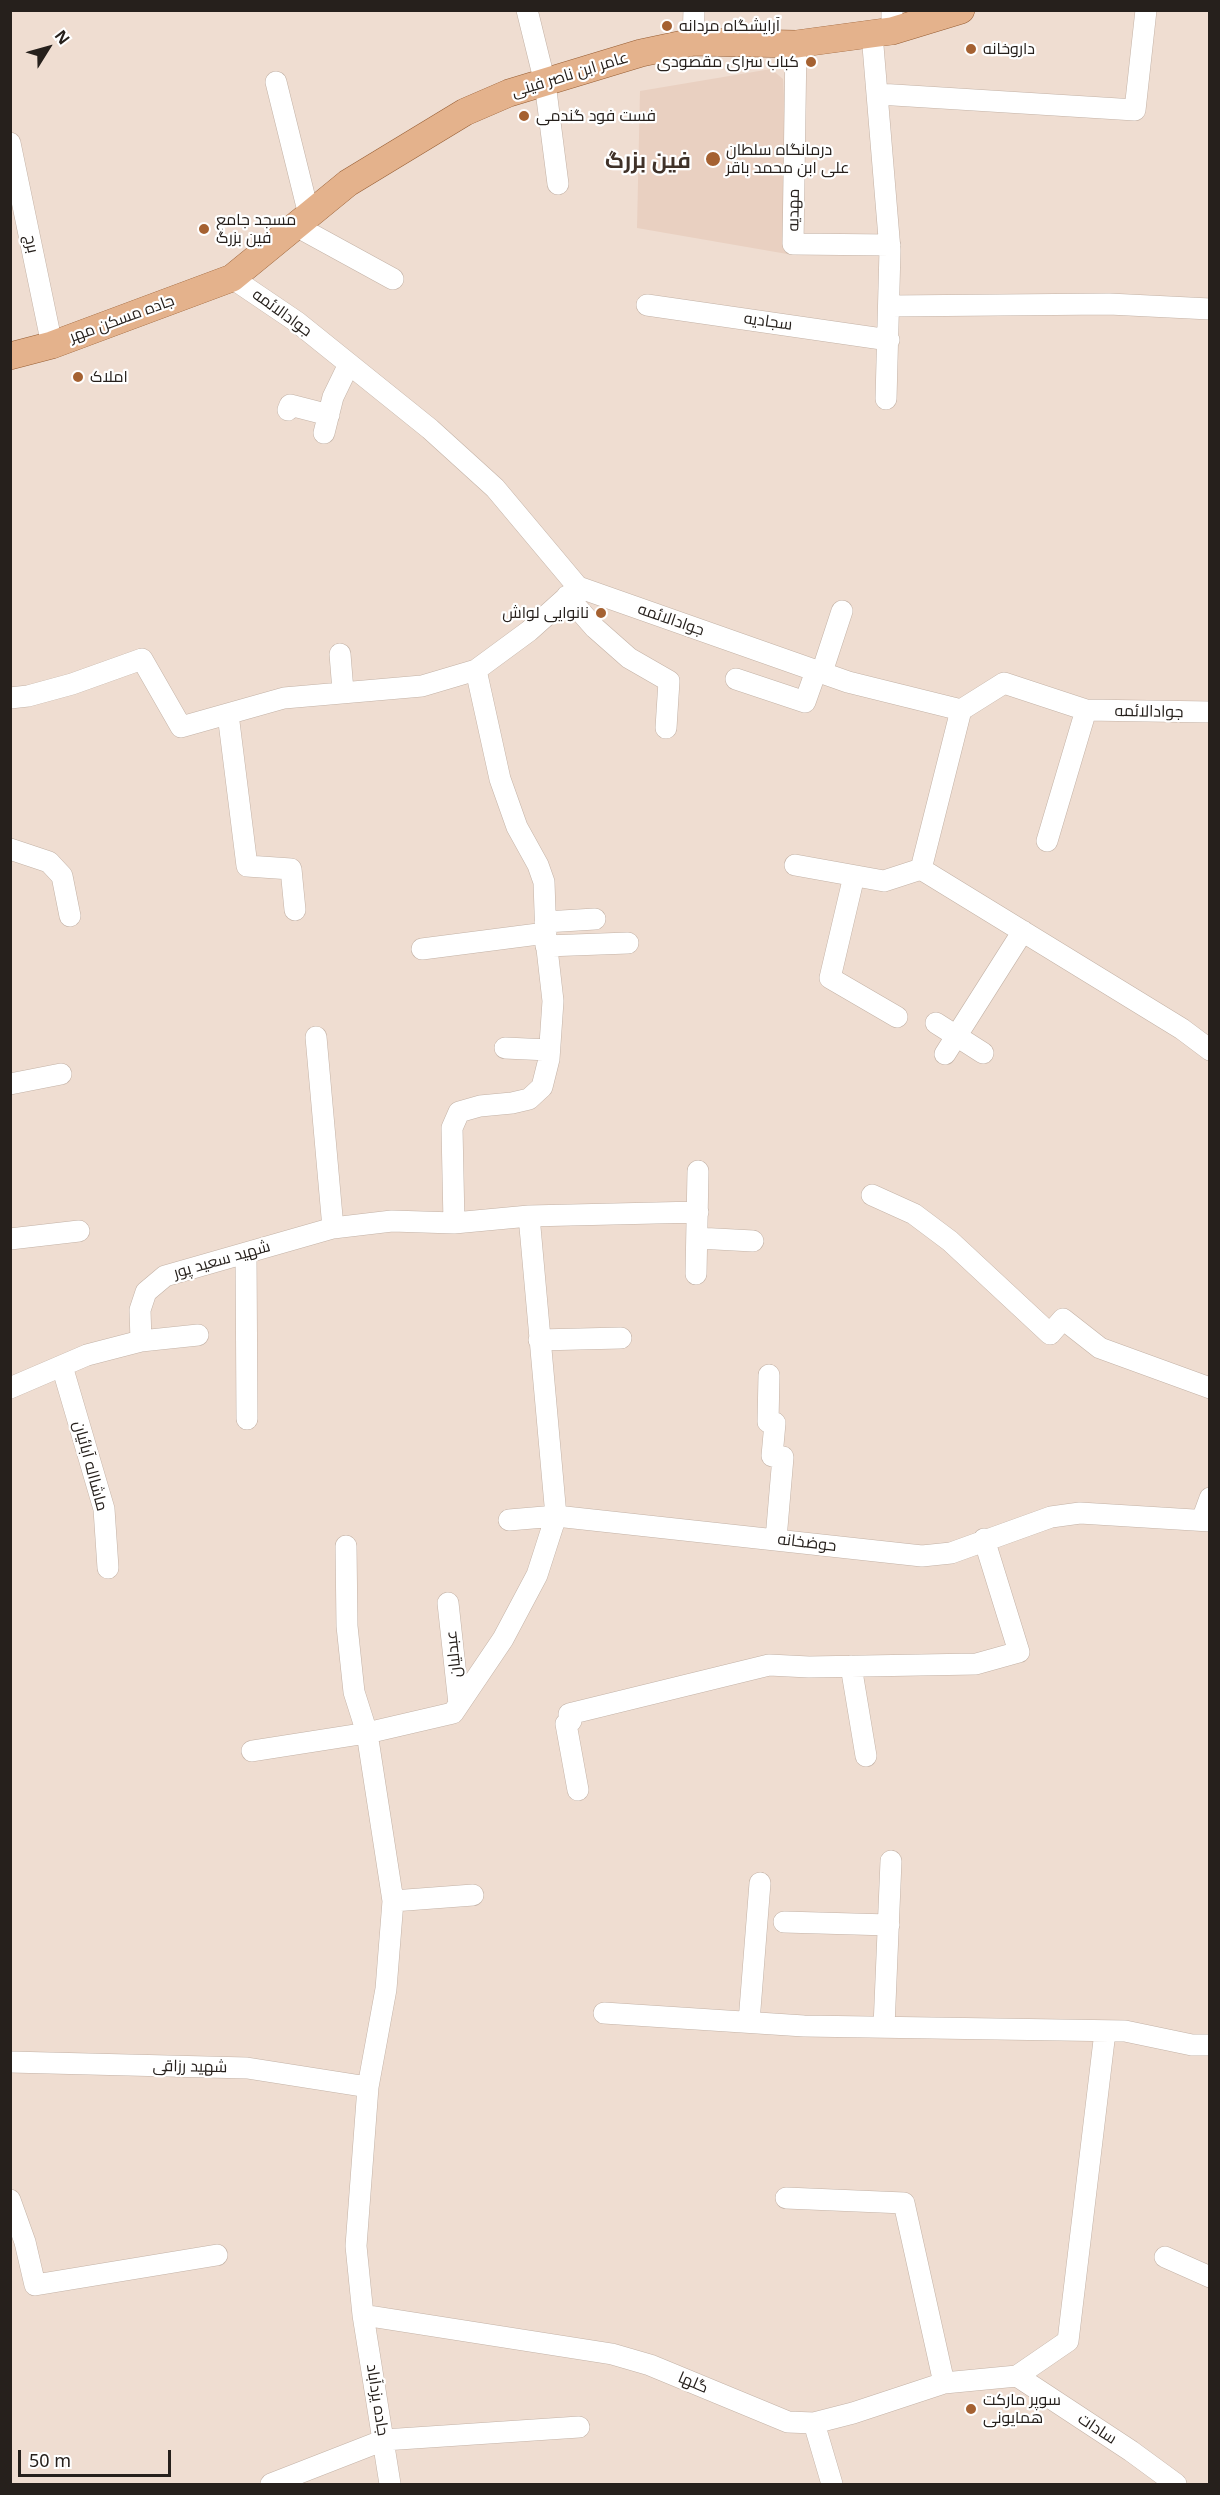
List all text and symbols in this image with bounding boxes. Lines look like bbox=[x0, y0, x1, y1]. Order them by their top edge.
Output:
place label: آرایشگاه مردانه bbox=[679, 16, 780, 36]
north arrow bbox=[18, 18, 78, 78]
marker: آرایشگاه مردانه bbox=[660, 19, 674, 33]
text: N bbox=[50, 25, 75, 49]
place label: داروخانه bbox=[983, 39, 1035, 59]
marker: داروخانه bbox=[964, 42, 978, 56]
street label: عامر ابن ناصر فینی bbox=[509, 48, 631, 102]
place label: کباب سرای مقصودی bbox=[657, 52, 799, 72]
marker: کباب سرای مقصودی bbox=[804, 55, 818, 69]
place label: فست فود گندمی bbox=[536, 106, 656, 126]
marker: فست فود گندمی bbox=[517, 109, 531, 123]
place label: درمانگاه سلطان علی ابن محمد باقر bbox=[726, 140, 850, 178]
district label: فین بزرگ bbox=[605, 149, 691, 175]
marker: درمانگاه سلطان علی ابن محمد باقر bbox=[704, 150, 722, 168]
street label: مهدیه bbox=[784, 188, 804, 232]
place label: مسجد جامع فین بزرگ bbox=[216, 210, 296, 248]
marker: مسجد جامع فین بزرگ bbox=[197, 222, 211, 236]
street label: برج bbox=[20, 233, 42, 255]
street label: جوادالائمه bbox=[248, 285, 316, 341]
street label: جاده مسکن مهر bbox=[67, 291, 177, 347]
street label: سجادیه bbox=[742, 309, 794, 335]
place label: املاک bbox=[90, 367, 128, 387]
marker: املاک bbox=[71, 370, 85, 384]
street label: جوادالائمه bbox=[635, 600, 707, 640]
place label: نانوایی لواش bbox=[502, 603, 589, 623]
marker: نانوایی لواش bbox=[594, 606, 608, 620]
street label: جوادالائمه bbox=[1114, 702, 1184, 722]
street label: شهید سعید پور bbox=[171, 1237, 273, 1283]
street label: ماشااله آبائیان bbox=[69, 1419, 111, 1513]
street label: حوضخانه bbox=[776, 1530, 838, 1556]
street label: عبدلیان bbox=[442, 1630, 466, 1678]
street label: شهید رزاقی bbox=[153, 2057, 227, 2077]
street label: جاده یزدآباد bbox=[362, 2363, 392, 2437]
street label: گلها bbox=[675, 2368, 711, 2398]
place label: سوپر مارکت همایونی bbox=[983, 2390, 1061, 2428]
marker: سوپر مارکت همایونی bbox=[964, 2402, 978, 2416]
street label: سادات bbox=[1074, 2409, 1120, 2449]
scale bar bbox=[21, 2438, 174, 2476]
text: 50 m bbox=[29, 2448, 71, 2472]

